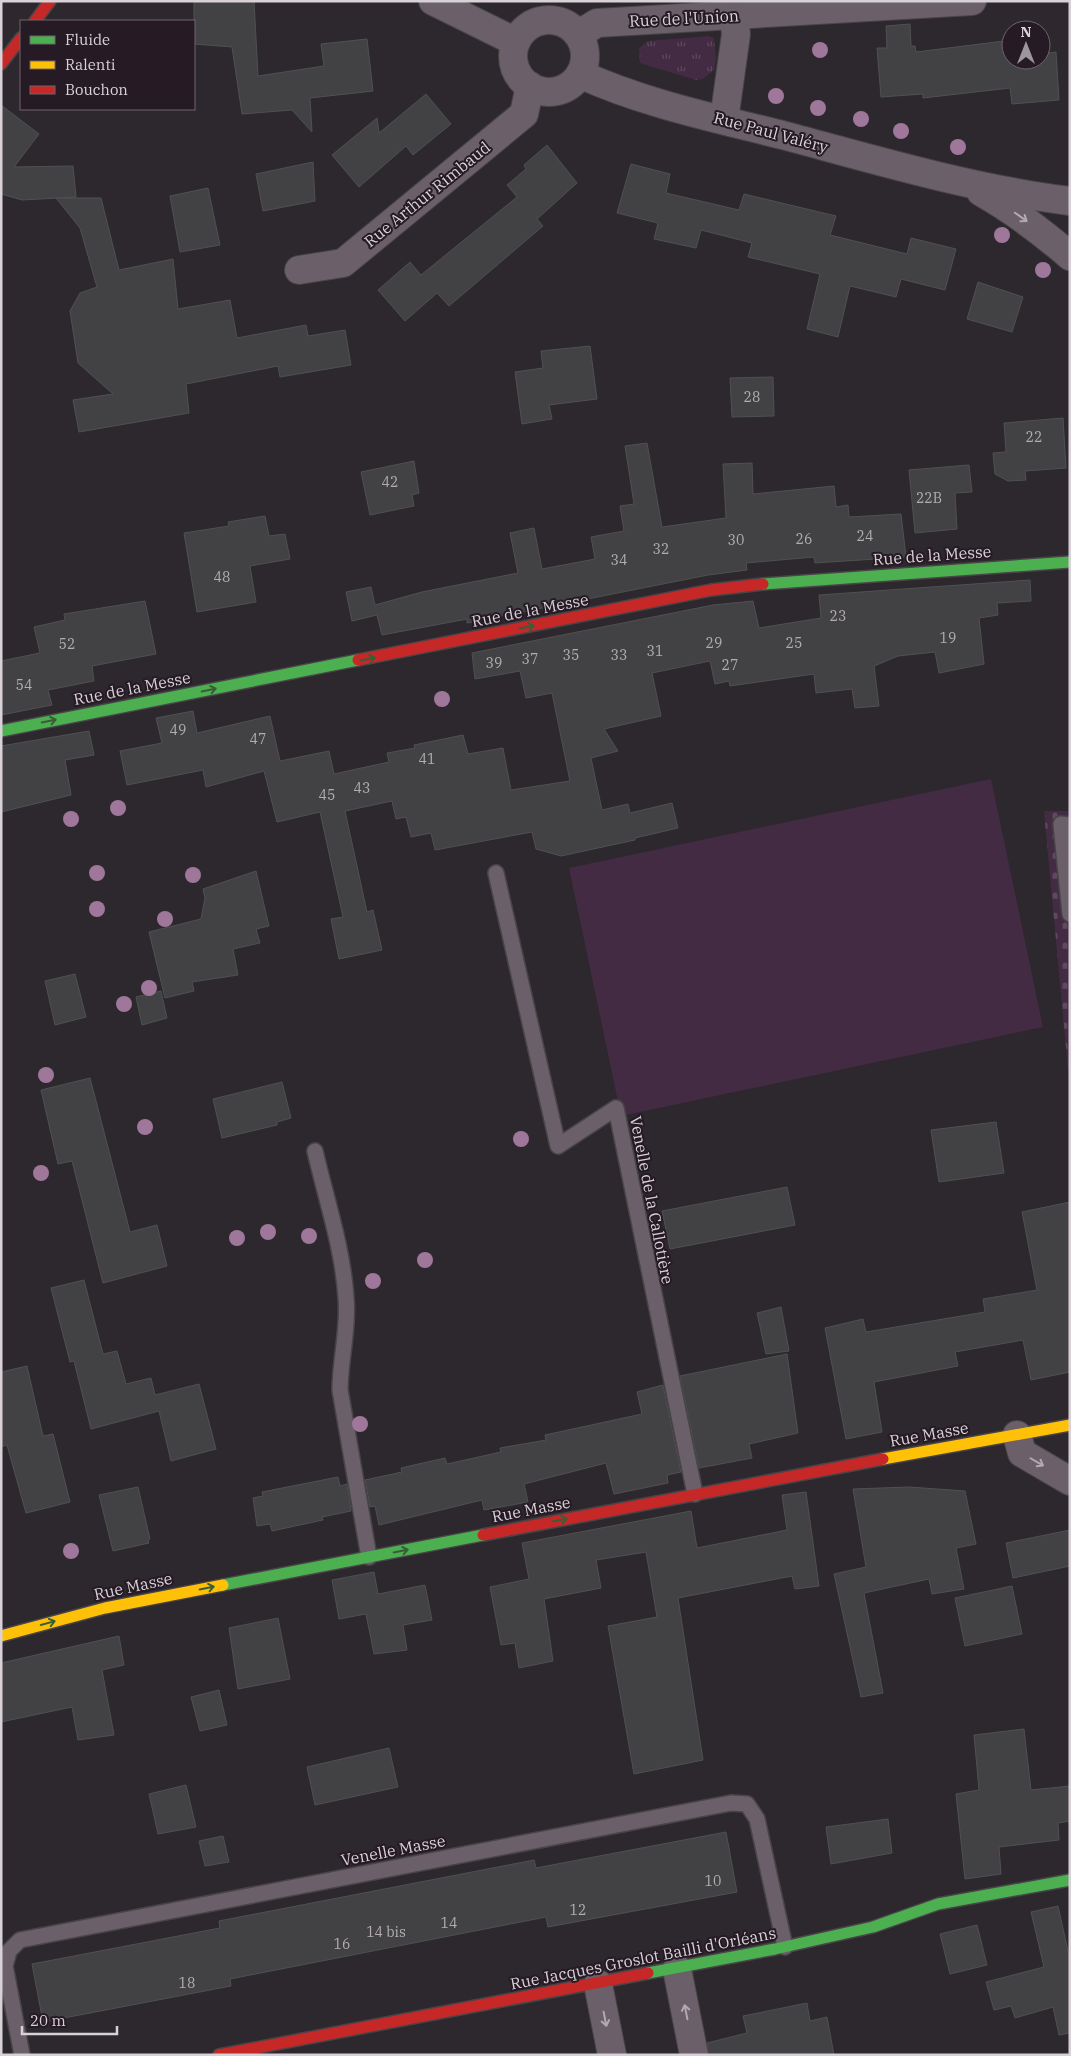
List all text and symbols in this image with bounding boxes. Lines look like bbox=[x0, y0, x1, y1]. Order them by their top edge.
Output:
street label: Rue de l'Union bbox=[629, 5, 739, 31]
legend bbox=[20, 20, 195, 110]
north arrow bbox=[1001, 20, 1051, 70]
text: N bbox=[1020, 23, 1032, 41]
text: Fluide bbox=[65, 30, 110, 49]
text: Ralenti bbox=[65, 55, 116, 74]
text: Bouchon bbox=[65, 80, 128, 99]
street label: Rue Paul Valéry bbox=[712, 107, 831, 157]
street label: Rue Arthur Rimbaud bbox=[360, 137, 494, 251]
one-way arrow bbox=[1014, 212, 1028, 222]
house number: 28 bbox=[744, 388, 760, 406]
house number: 22 bbox=[1026, 428, 1042, 446]
house number: 42 bbox=[382, 473, 398, 491]
house number: 22B bbox=[916, 489, 942, 507]
house number: 24 bbox=[857, 527, 873, 545]
house number: 26 bbox=[796, 530, 812, 548]
house number: 30 bbox=[728, 531, 744, 549]
house number: 32 bbox=[653, 540, 669, 558]
street label: Rue de la Messe bbox=[872, 541, 992, 569]
house number: 34 bbox=[611, 551, 627, 569]
house number: 48 bbox=[214, 568, 230, 586]
street label: Rue de la Messe bbox=[470, 589, 590, 631]
house number: 23 bbox=[830, 607, 846, 625]
one-way arrow bbox=[519, 622, 535, 631]
house number: 19 bbox=[940, 629, 956, 647]
house number: 29 bbox=[706, 634, 722, 652]
house number: 25 bbox=[786, 634, 802, 652]
house number: 52 bbox=[59, 635, 75, 653]
house number: 31 bbox=[647, 642, 663, 660]
house number: 35 bbox=[563, 646, 579, 664]
house number: 33 bbox=[611, 646, 627, 664]
house number: 37 bbox=[522, 650, 538, 668]
one-way arrow bbox=[360, 653, 376, 663]
house number: 39 bbox=[486, 654, 502, 672]
house number: 27 bbox=[722, 656, 738, 674]
street label: Rue de la Messe bbox=[72, 667, 192, 709]
house number: 54 bbox=[16, 676, 32, 694]
one-way arrow bbox=[200, 685, 216, 694]
one-way arrow bbox=[41, 716, 57, 725]
house number: 49 bbox=[170, 721, 186, 739]
house number: 47 bbox=[250, 730, 266, 748]
house number: 41 bbox=[419, 750, 435, 768]
house number: 43 bbox=[354, 779, 370, 797]
house number: 45 bbox=[319, 786, 335, 804]
street label: Venelle de la Callotière bbox=[626, 1114, 678, 1286]
street label: Rue Masse bbox=[888, 1417, 970, 1451]
one-way arrow bbox=[1030, 1458, 1044, 1468]
street label: Rue Masse bbox=[490, 1492, 572, 1526]
one-way arrow bbox=[552, 1514, 568, 1524]
one-way arrow bbox=[392, 1545, 408, 1555]
street label: Rue Masse bbox=[92, 1568, 174, 1604]
one-way arrow bbox=[199, 1583, 215, 1593]
one-way arrow bbox=[40, 1618, 56, 1627]
street label: Venelle Masse bbox=[339, 1830, 447, 1870]
house number: 10 bbox=[705, 1872, 721, 1890]
house number: 12 bbox=[570, 1901, 586, 1919]
house number: 14 bbox=[441, 1914, 457, 1932]
street label: Rue Jacques Groslot Bailli d'Orléans bbox=[508, 1922, 778, 1994]
house number: 14 bis bbox=[366, 1923, 406, 1941]
house number: 16 bbox=[334, 1935, 350, 1953]
house number: 18 bbox=[179, 1974, 195, 1992]
scale bar bbox=[22, 2004, 118, 2036]
one-way arrow bbox=[681, 2004, 690, 2020]
text: 20 m bbox=[30, 2011, 66, 2030]
one-way arrow bbox=[600, 2011, 610, 2027]

